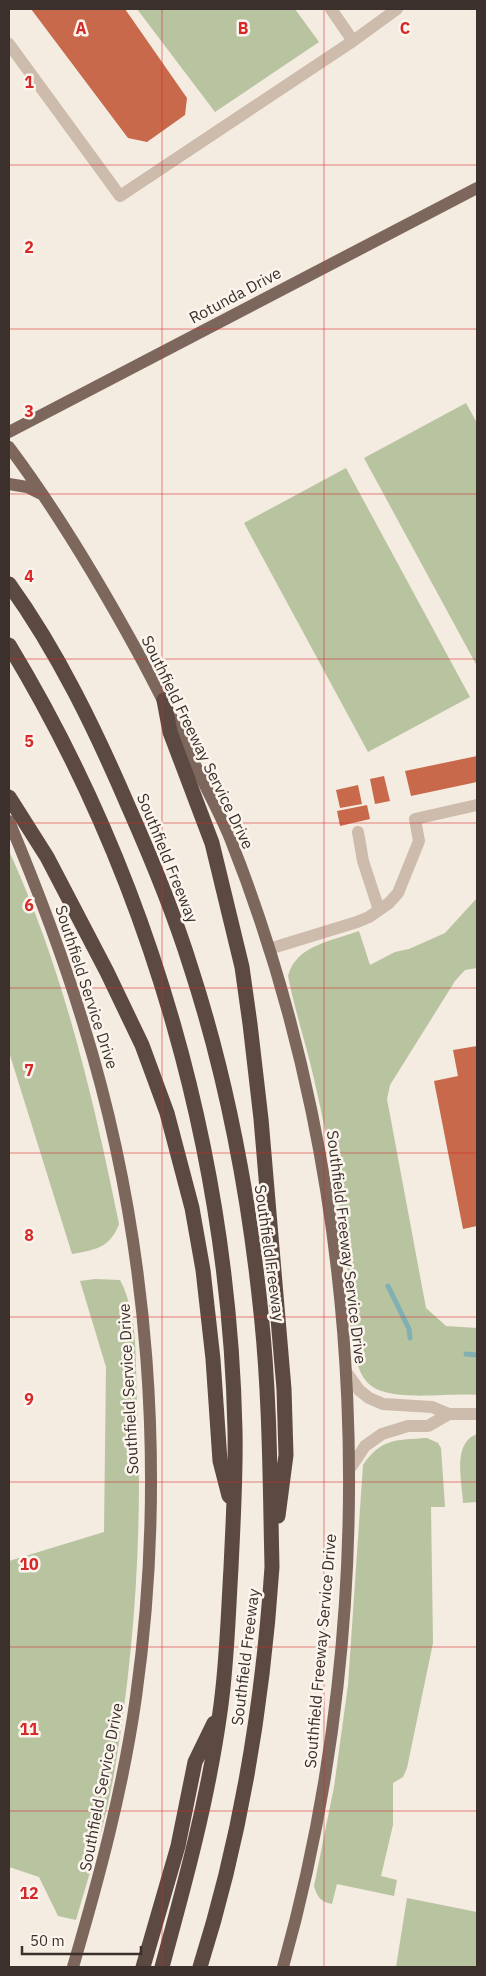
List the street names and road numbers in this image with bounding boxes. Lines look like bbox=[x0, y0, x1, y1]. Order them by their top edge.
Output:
street label: Rotunda Drive bbox=[185, 262, 285, 328]
street label: Southfield Freeway Service Drive bbox=[137, 632, 259, 852]
street label: Southfield Freeway bbox=[133, 790, 203, 926]
street label: Southfield Service Drive bbox=[51, 903, 123, 1072]
street label: Southfield Freeway Service Drive bbox=[323, 1129, 371, 1365]
street label: Southfield Freeway bbox=[251, 1183, 289, 1323]
street label: Southfield Service Drive bbox=[114, 1303, 142, 1475]
street label: Southfield Freeway Service Drive bbox=[300, 1533, 340, 1769]
street label: Southfield Freeway bbox=[227, 1587, 263, 1727]
street label: Southfield Service Drive bbox=[75, 1701, 127, 1873]

